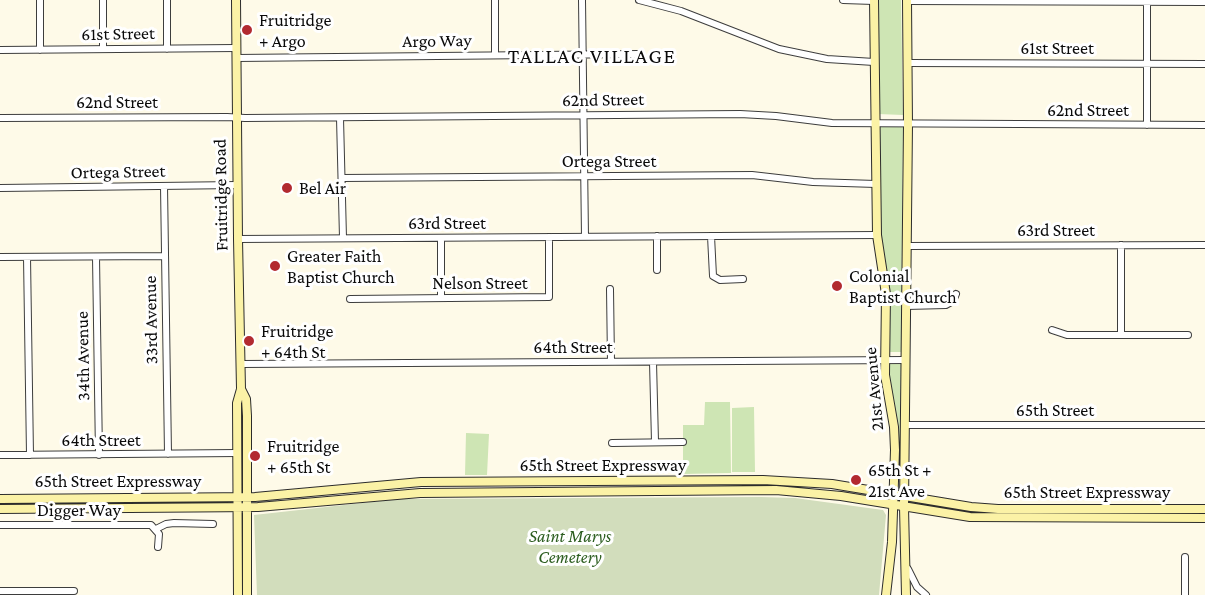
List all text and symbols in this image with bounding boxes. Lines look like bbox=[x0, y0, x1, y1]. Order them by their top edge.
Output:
place label: Fruitridge + Argo bbox=[259, 9, 331, 52]
street label: 61st Street bbox=[81, 23, 155, 45]
marker: Fruitridge + Argo bbox=[240, 23, 254, 37]
street label: Argo Way bbox=[402, 30, 472, 52]
street label: 61st Street bbox=[1020, 37, 1094, 59]
district label: TALLAC VILLAGE bbox=[508, 44, 676, 70]
street label: 62nd Street bbox=[562, 88, 644, 112]
street label: 62nd Street bbox=[76, 91, 158, 113]
street label: 62nd Street bbox=[1047, 99, 1129, 121]
street label: Fruitridge Road bbox=[209, 139, 233, 251]
street label: Ortega Street bbox=[562, 150, 656, 172]
street label: Ortega Street bbox=[70, 160, 166, 184]
place label: Bel Air bbox=[299, 177, 346, 199]
marker: Bel Air bbox=[280, 181, 294, 195]
street label: 63rd Street bbox=[408, 212, 486, 234]
street label: 63rd Street bbox=[1017, 219, 1095, 241]
place label: Greater Faith Baptist Church bbox=[287, 245, 395, 288]
marker: Greater Faith Baptist Church bbox=[268, 259, 282, 273]
place label: Colonial Baptist Church bbox=[849, 265, 957, 308]
street label: Nelson Street bbox=[432, 272, 528, 294]
street label: 33rd Avenue bbox=[139, 275, 163, 365]
marker: Colonial Baptist Church bbox=[830, 279, 844, 293]
street label: 34th Avenue bbox=[71, 311, 95, 401]
place label: Fruitridge + 64th St bbox=[261, 320, 333, 362]
marker: Fruitridge + 64th St bbox=[242, 334, 256, 348]
street label: 64th Street bbox=[533, 336, 613, 358]
street label: 21st Avenue bbox=[860, 346, 888, 432]
street label: 65th Street bbox=[1016, 399, 1094, 421]
street label: 64th Street bbox=[61, 429, 141, 451]
place label: Fruitridge + 65th St bbox=[267, 435, 339, 478]
marker: Fruitridge + 65th St bbox=[248, 449, 262, 463]
street label: 65th Street Expressway bbox=[520, 454, 686, 476]
place label: 65th St + 21st Ave bbox=[868, 459, 932, 502]
street label: 65th Street Expressway bbox=[35, 470, 201, 492]
marker: 65th St + 21st Ave bbox=[849, 473, 863, 487]
street label: 65th Street Expressway bbox=[1004, 481, 1170, 503]
street label: Digger Way bbox=[37, 499, 121, 521]
park label: Saint Marys Cemetery bbox=[529, 525, 611, 568]

